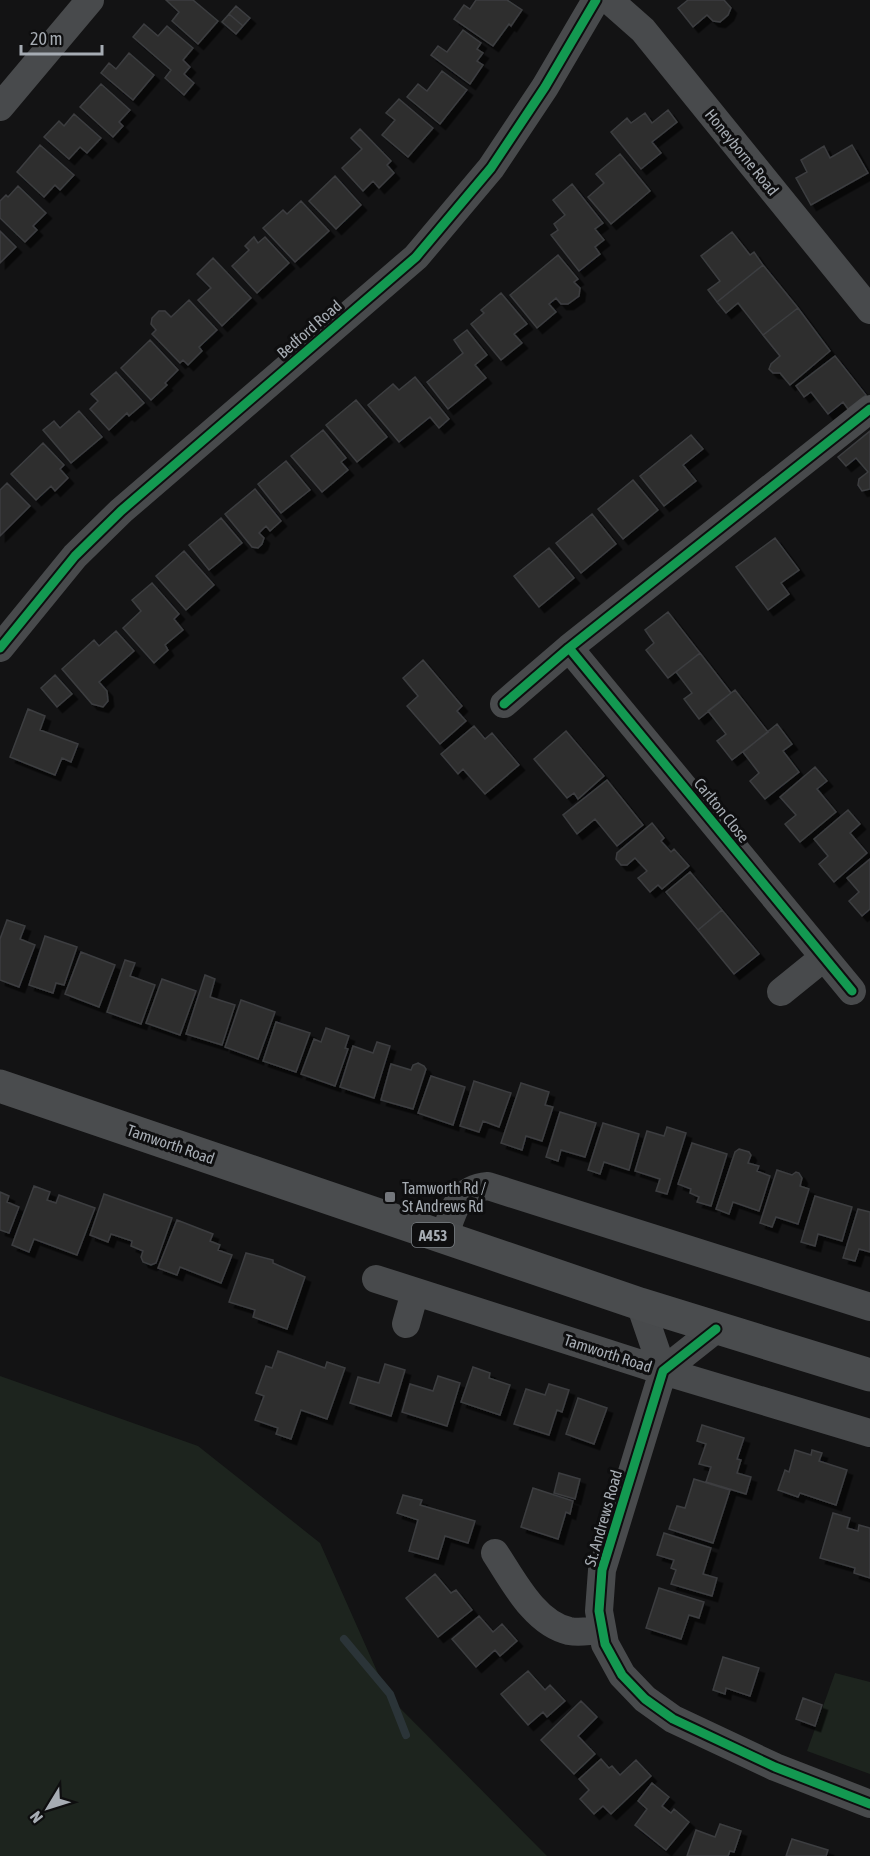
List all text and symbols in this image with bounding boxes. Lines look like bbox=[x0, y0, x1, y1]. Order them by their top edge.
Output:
scale bar bbox=[21, 18, 102, 56]
text: 20 m bbox=[30, 28, 62, 49]
street label: Honeyborne Road bbox=[701, 105, 782, 199]
street label: Bedford Road bbox=[273, 296, 345, 362]
street label: Carlton Close bbox=[691, 774, 753, 846]
street label: Tamworth Road bbox=[125, 1121, 217, 1167]
place label: Tamworth Rd / St Andrews Rd bbox=[402, 1179, 487, 1215]
marker: Tamworth Rd / St Andrews Rd bbox=[383, 1190, 397, 1204]
road number: A453 bbox=[412, 1223, 454, 1247]
street label: Tamworth Road bbox=[562, 1330, 654, 1376]
street label: St. Andrews Road bbox=[581, 1468, 625, 1568]
north arrow bbox=[18, 1778, 78, 1838]
text: N bbox=[26, 1808, 46, 1827]

